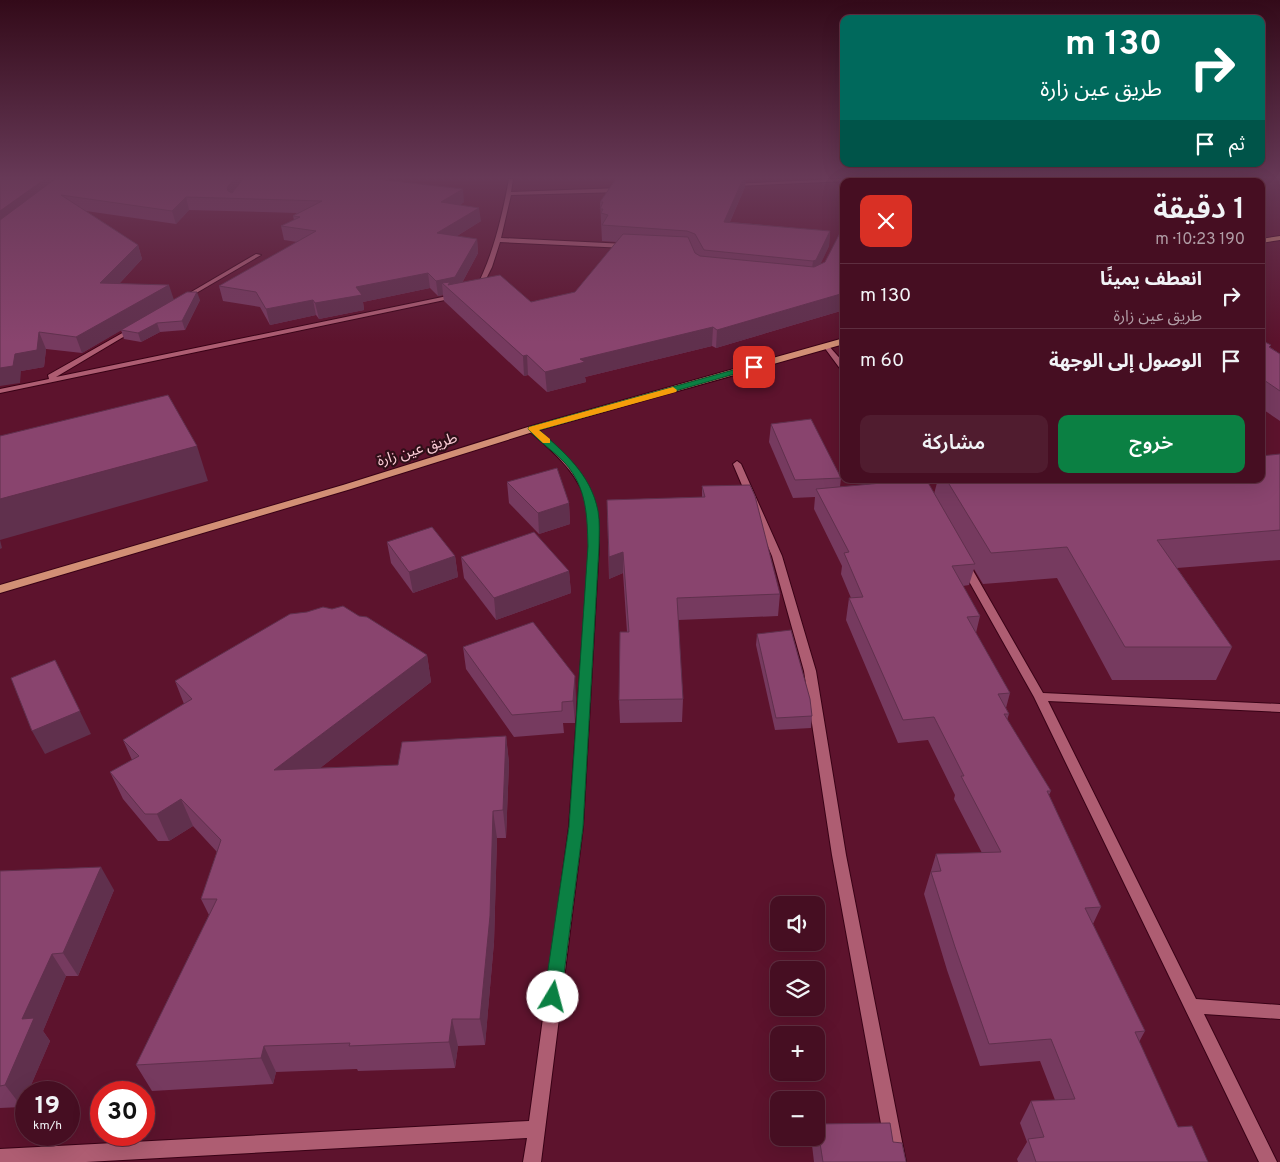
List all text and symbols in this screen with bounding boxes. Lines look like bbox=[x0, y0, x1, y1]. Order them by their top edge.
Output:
text: 130 m bbox=[1065, 23, 1162, 67]
icon: right bbox=[1180, 35, 1245, 100]
text: طريق عين زارة bbox=[1040, 77, 1162, 104]
icon: arrive bbox=[1191, 130, 1219, 158]
text: ثم bbox=[1229, 133, 1245, 157]
text: 1 دقيقة bbox=[1153, 192, 1245, 229]
button: close bbox=[860, 195, 912, 247]
text: 190 m · 10:23 bbox=[1155, 230, 1245, 250]
text: انعطف يمينًا bbox=[1100, 268, 1202, 292]
icon: right bbox=[1217, 282, 1245, 310]
text: 130 m bbox=[860, 284, 911, 308]
text: طريق عين زارة bbox=[1113, 307, 1202, 327]
pin bbox=[733, 346, 775, 388]
icon: arrive bbox=[1217, 347, 1245, 375]
text: 60 m bbox=[860, 349, 904, 373]
text: الوصول إلى الوجهة bbox=[1049, 350, 1202, 374]
icon: arrive bbox=[740, 353, 768, 381]
button: مشاركة bbox=[860, 415, 1048, 473]
button: خروج bbox=[1058, 415, 1245, 473]
street label: طريق عين زارة bbox=[375, 429, 460, 472]
map controls bbox=[770, 896, 825, 1146]
button: sound bbox=[770, 896, 825, 951]
button: layers bbox=[770, 961, 825, 1016]
position arrow bbox=[526, 970, 578, 1022]
button: + bbox=[770, 1026, 825, 1081]
speed limit sign: 30 bbox=[90, 1081, 155, 1146]
text: 19 bbox=[35, 1091, 60, 1123]
button: − bbox=[770, 1091, 825, 1146]
text: km/h bbox=[33, 1118, 62, 1134]

